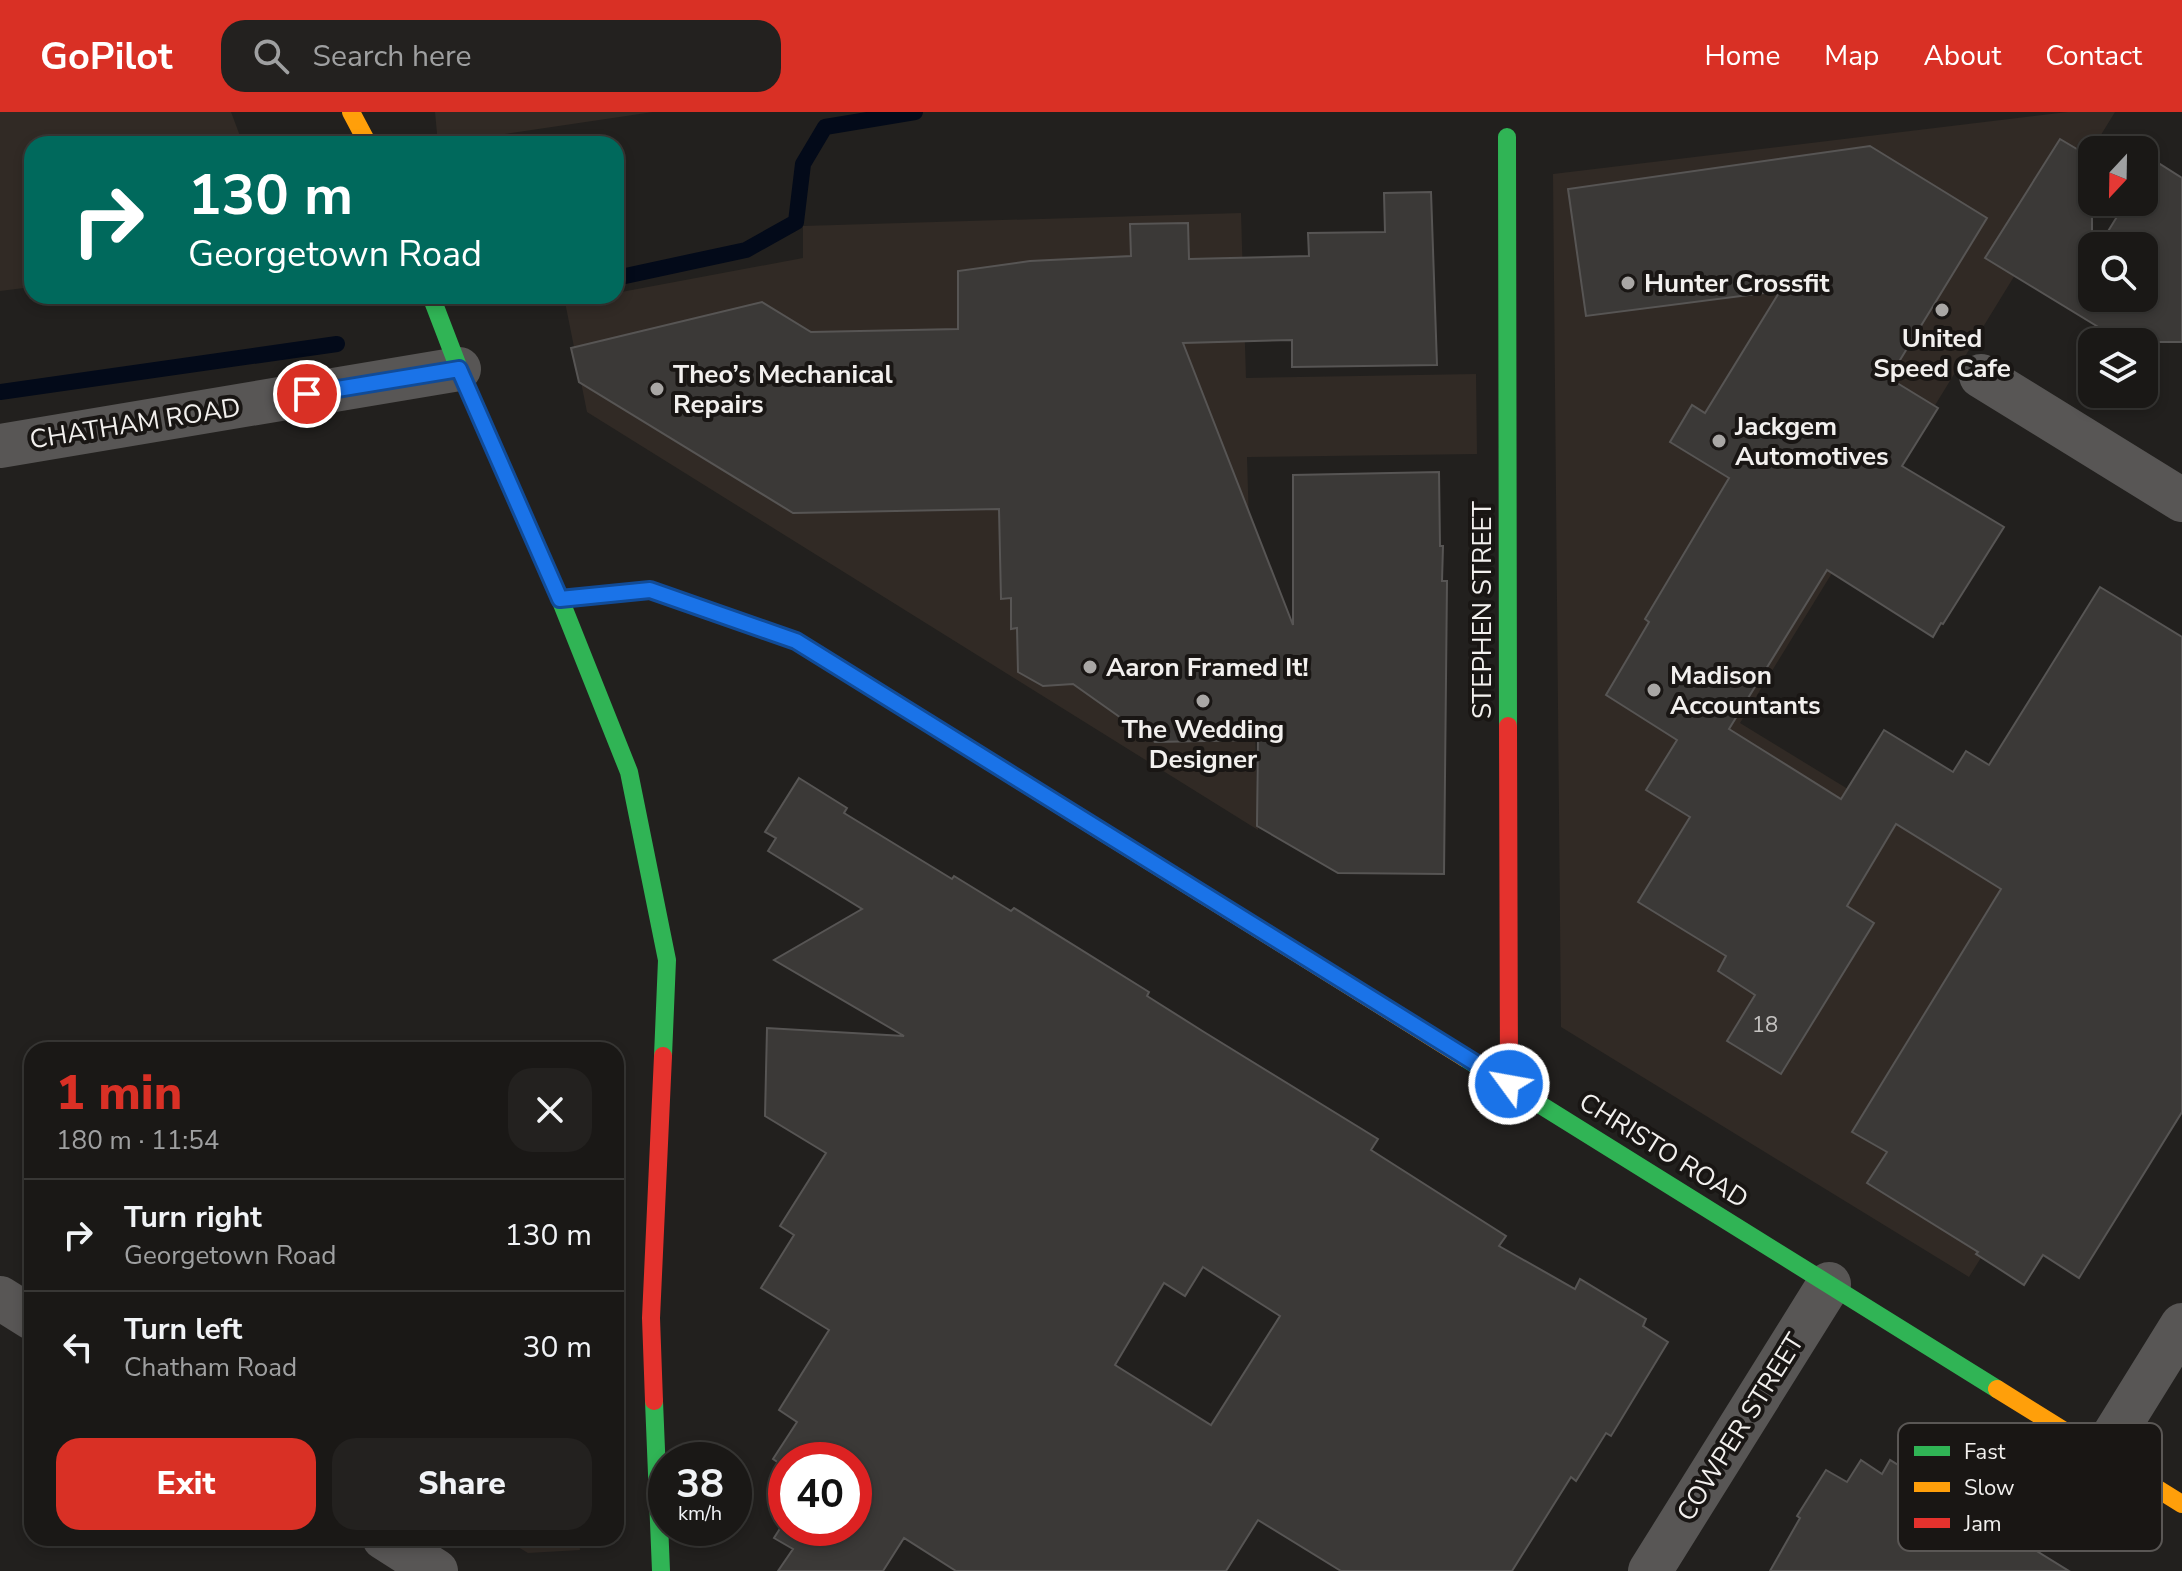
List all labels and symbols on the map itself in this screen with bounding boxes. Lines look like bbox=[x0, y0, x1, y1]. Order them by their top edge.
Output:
north arrow bbox=[2078, 136, 2158, 216]
place label: Hunter Crossfit bbox=[1644, 266, 1830, 301]
marker: Hunter Crossfit bbox=[1619, 274, 1637, 292]
marker: United Speed Cafe bbox=[1933, 301, 1951, 319]
place label: United Speed Cafe bbox=[1873, 321, 2011, 386]
place label: Theo’s Mechanical Repairs bbox=[673, 357, 894, 422]
pin bbox=[273, 360, 341, 428]
marker: Theo’s Mechanical Repairs bbox=[648, 380, 666, 398]
street label: CHATHAM ROAD bbox=[27, 390, 243, 457]
place label: Jackgem Automotives bbox=[1734, 409, 1889, 474]
marker: Jackgem Automotives bbox=[1710, 432, 1728, 450]
street label: STEPHEN STREET bbox=[1465, 501, 1500, 719]
place label: Aaron Framed It! bbox=[1106, 650, 1309, 685]
marker: Aaron Framed It! bbox=[1081, 658, 1099, 676]
place label: Madison Accountants bbox=[1670, 658, 1821, 723]
marker: Madison Accountants bbox=[1645, 681, 1663, 699]
marker: The Wedding Designer bbox=[1194, 692, 1212, 710]
place label: The Wedding Designer bbox=[1122, 712, 1284, 777]
house number: 18 bbox=[1752, 1010, 1778, 1040]
position arrow bbox=[1467, 1042, 1551, 1126]
street label: CHRISTO ROAD bbox=[1573, 1084, 1755, 1216]
street label: COWPER STREET bbox=[1669, 1327, 1812, 1528]
legend bbox=[1898, 1423, 2162, 1551]
text: Fast bbox=[1964, 1437, 2006, 1467]
speed limit sign: 40 bbox=[768, 1442, 872, 1546]
text: Slow bbox=[1964, 1473, 2015, 1503]
text: Jam bbox=[1963, 1509, 2002, 1539]

